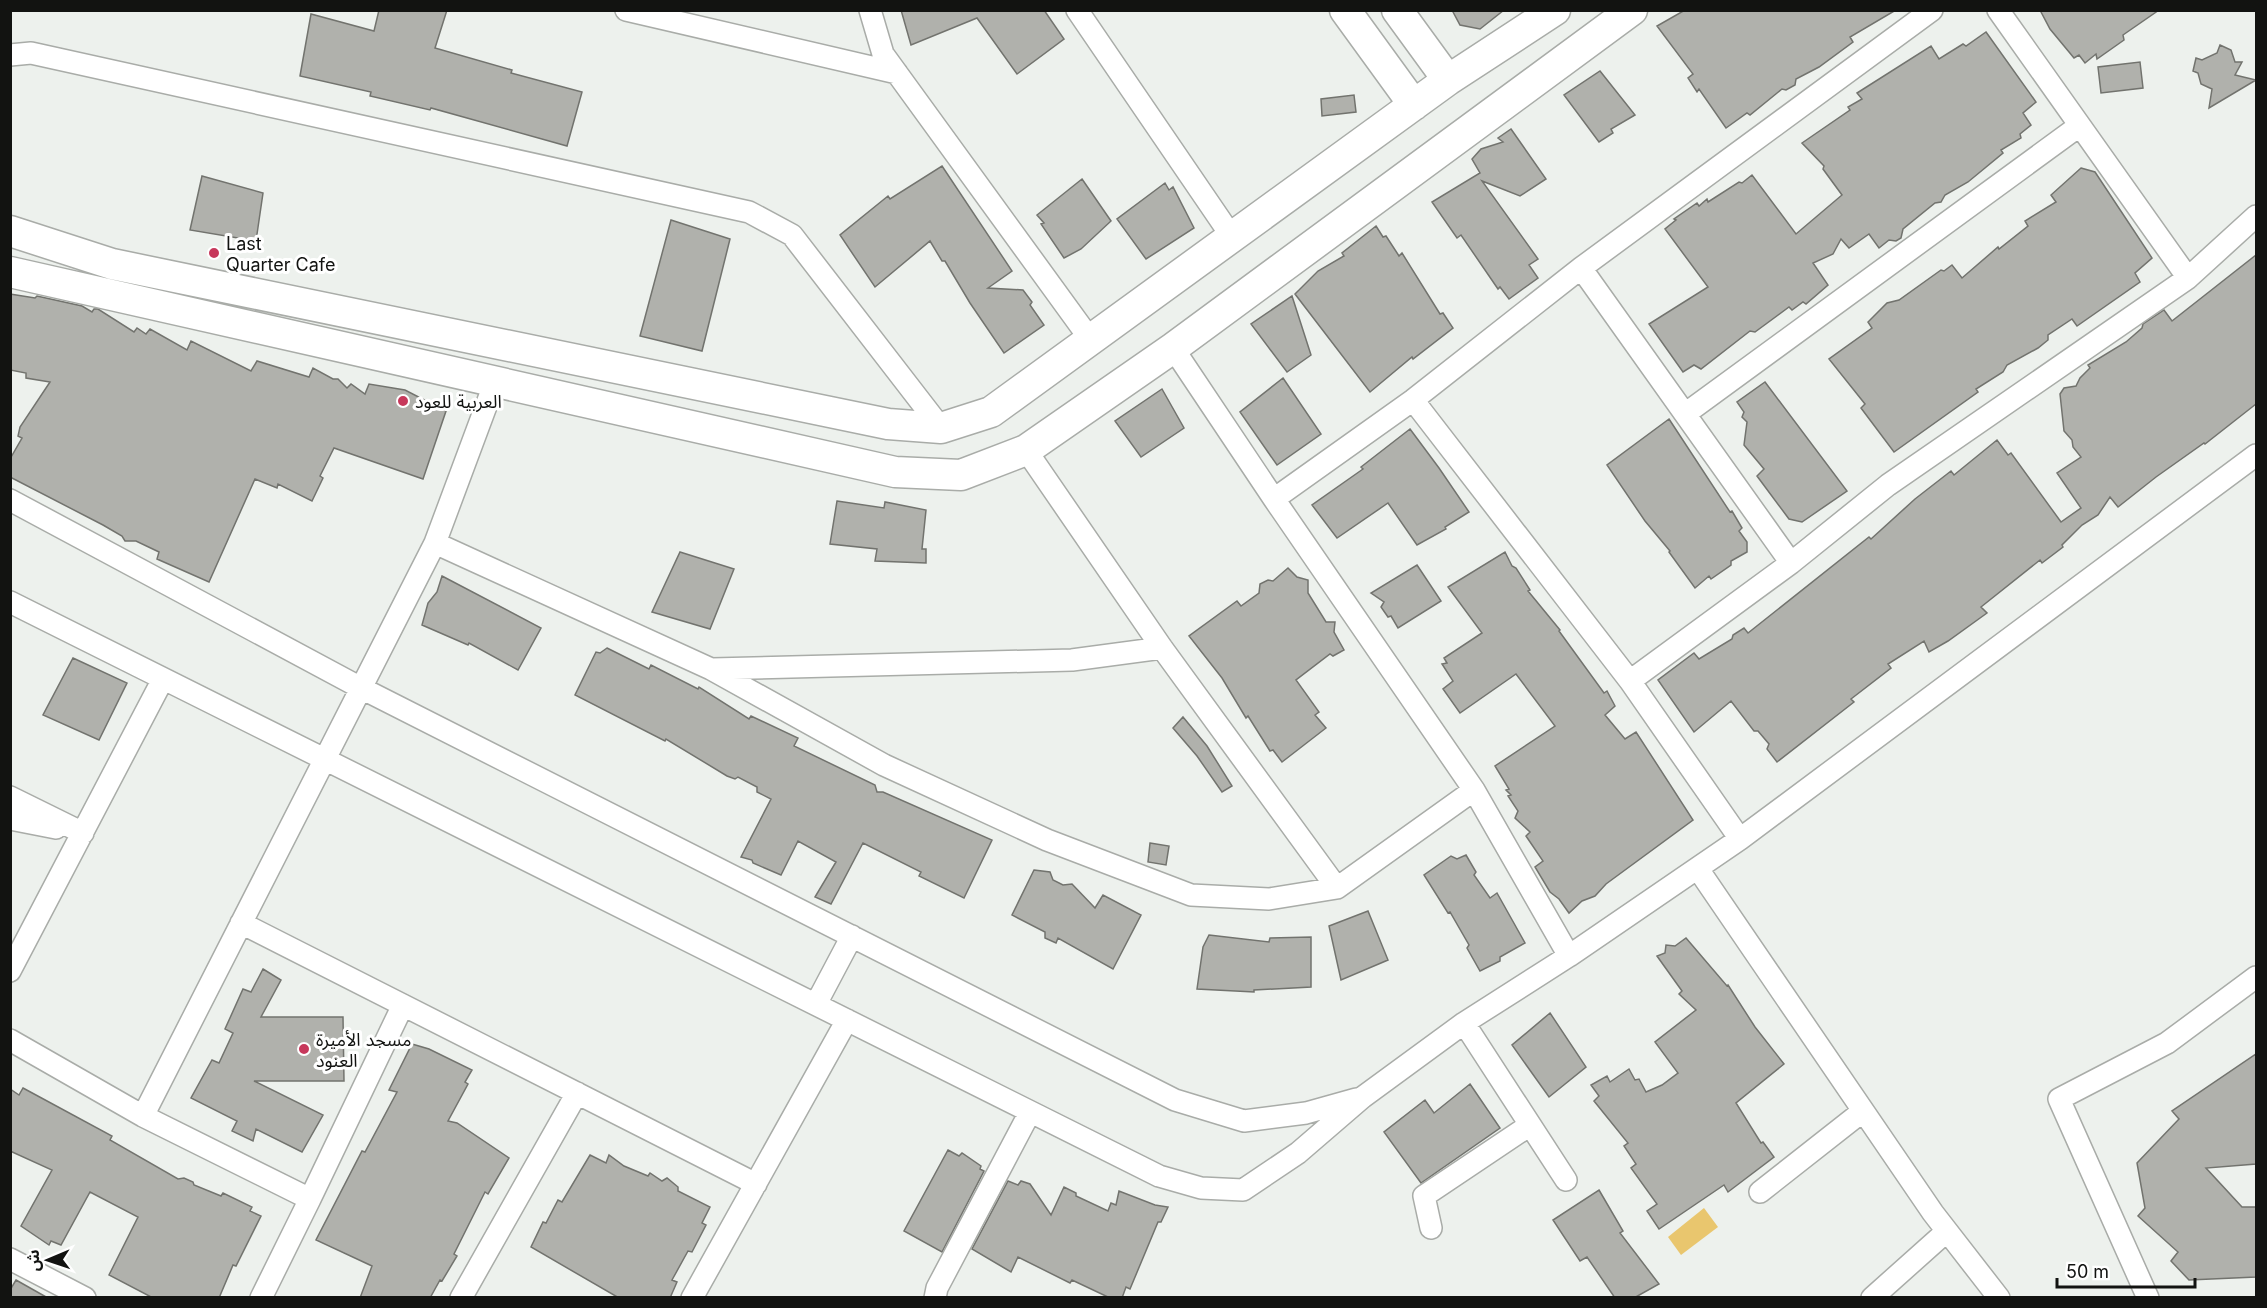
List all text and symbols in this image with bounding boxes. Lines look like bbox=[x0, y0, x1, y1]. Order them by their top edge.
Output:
place label: Last Quarter Cafe bbox=[226, 233, 336, 275]
marker: Last Quarter Cafe bbox=[207, 246, 221, 260]
place label: العربية للعود bbox=[415, 391, 502, 413]
marker: العربية للعود bbox=[396, 394, 410, 408]
place label: مسجد الأميرة العنود bbox=[316, 1029, 411, 1072]
marker: مسجد الأميرة العنود bbox=[297, 1042, 311, 1056]
north arrow bbox=[18, 1230, 78, 1290]
text: ش bbox=[23, 1249, 43, 1272]
scale bar bbox=[2057, 1251, 2195, 1289]
text: 50 m bbox=[2066, 1261, 2109, 1282]

